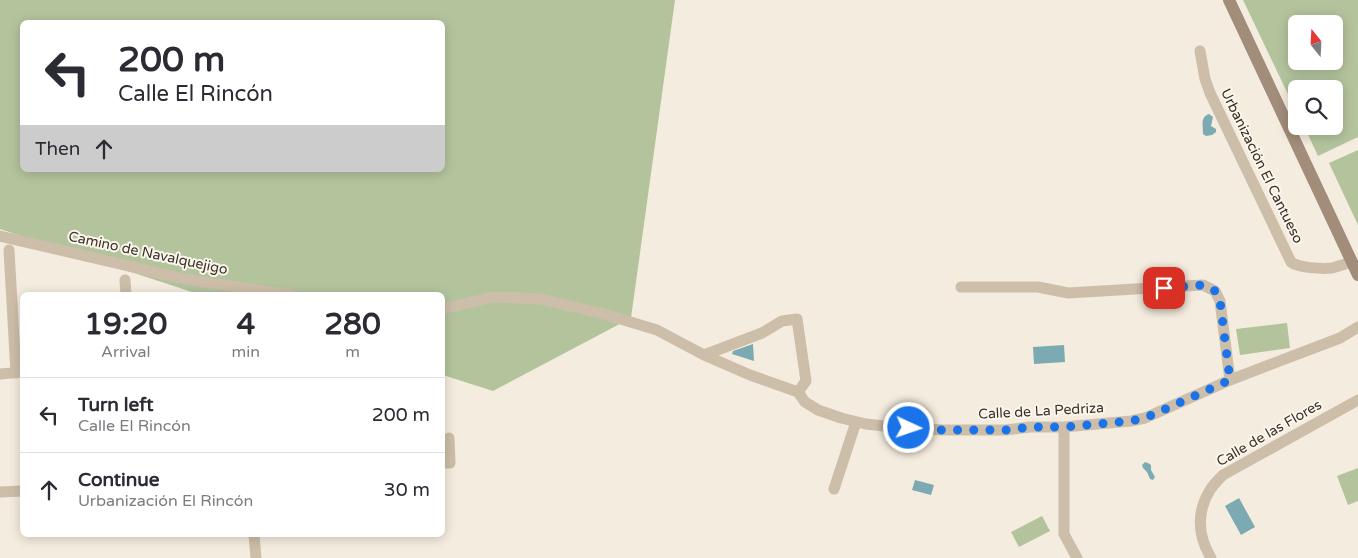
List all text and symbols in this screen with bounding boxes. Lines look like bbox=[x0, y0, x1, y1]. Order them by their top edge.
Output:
north arrow bbox=[1288, 15, 1342, 70]
map controls bbox=[1288, 15, 1343, 135]
text: 200 m bbox=[118, 39, 225, 81]
icon: left bbox=[35, 40, 100, 105]
button: search bbox=[1288, 80, 1343, 135]
text: Calle El Rincón bbox=[118, 81, 273, 107]
street label: Urbanización El Cantueso bbox=[1217, 86, 1307, 246]
icon: ahead bbox=[90, 135, 118, 163]
text: Then bbox=[35, 138, 80, 160]
street label: Camino de Navalquejigo bbox=[67, 228, 229, 278]
pin bbox=[1143, 267, 1185, 309]
icon: arrive bbox=[1150, 274, 1178, 302]
text: 19:20 bbox=[84, 306, 167, 343]
text: 4 bbox=[236, 306, 255, 343]
text: 280 bbox=[324, 306, 381, 343]
text: Arrival bbox=[101, 342, 151, 362]
text: min bbox=[232, 342, 260, 362]
text: m bbox=[345, 342, 360, 362]
text: Turn left bbox=[78, 394, 154, 416]
street label: Calle de las Flores bbox=[1213, 396, 1325, 470]
street label: Calle de La Pedriza bbox=[978, 399, 1104, 423]
icon: left bbox=[35, 401, 63, 429]
position arrow bbox=[882, 401, 934, 453]
text: 200 m bbox=[372, 404, 430, 426]
text: Calle El Rincón bbox=[78, 416, 191, 436]
text: Continue bbox=[78, 469, 160, 491]
icon: ahead bbox=[35, 476, 63, 504]
text: 30 m bbox=[384, 479, 430, 501]
text: Urbanización El Rincón bbox=[78, 491, 253, 511]

